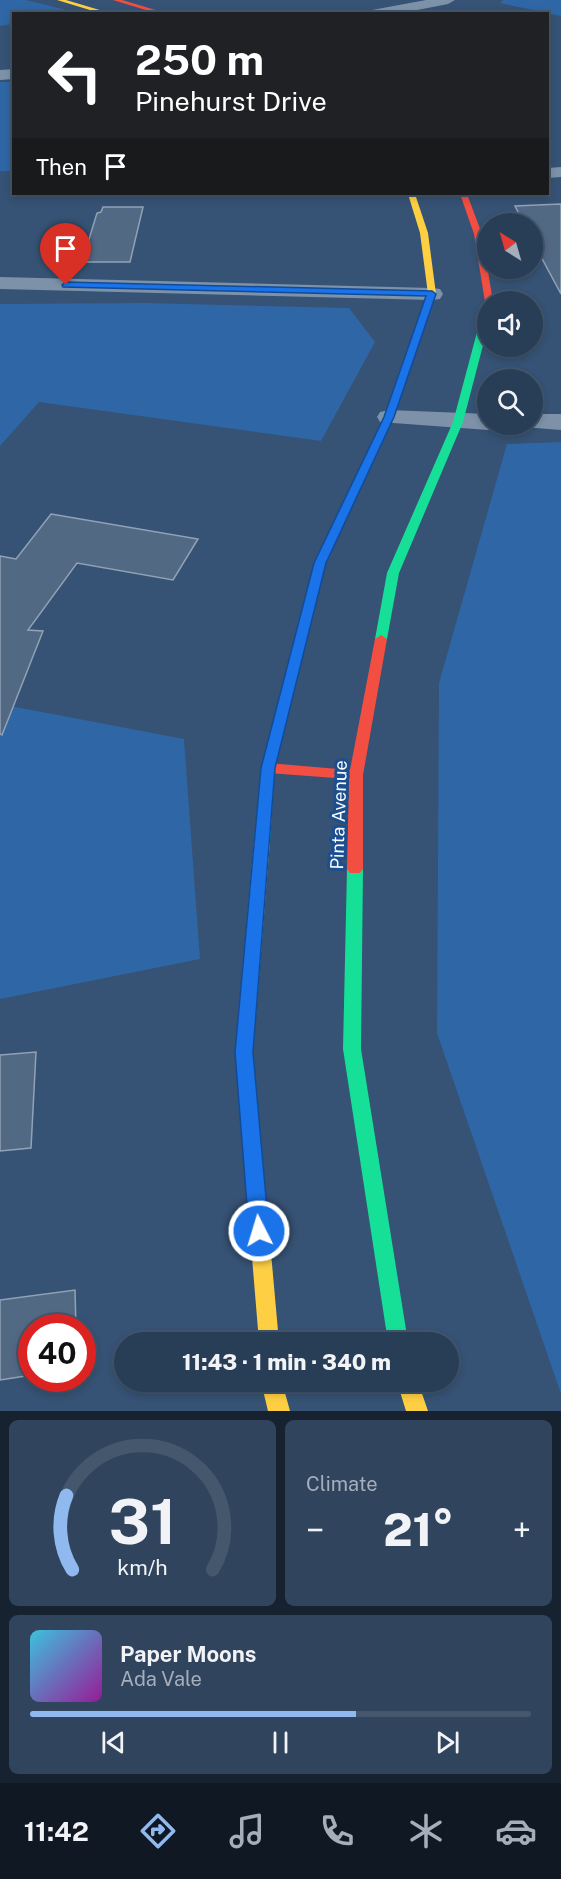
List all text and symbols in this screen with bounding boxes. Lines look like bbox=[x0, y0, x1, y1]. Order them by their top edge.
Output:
text: 250 m bbox=[135, 35, 264, 84]
icon: left bbox=[36, 36, 114, 114]
text: Pinehurst Drive bbox=[135, 85, 327, 117]
icon: arrive bbox=[99, 150, 132, 183]
text: Then bbox=[36, 154, 87, 180]
north arrow bbox=[477, 213, 543, 279]
map controls bbox=[477, 213, 543, 435]
pin bbox=[40, 223, 91, 285]
icon: arrive bbox=[49, 232, 82, 265]
button: sound bbox=[477, 291, 543, 357]
button: search bbox=[477, 369, 543, 435]
street label: Pinta Avenue bbox=[326, 760, 351, 870]
position arrow bbox=[227, 1199, 291, 1263]
speed limit sign: 40 bbox=[18, 1314, 96, 1392]
text: 11:43 · 1 min · 340 m bbox=[182, 1349, 391, 1375]
text: Climate bbox=[306, 1472, 378, 1496]
text: 31 bbox=[108, 1485, 177, 1558]
text: 21° bbox=[383, 1503, 454, 1556]
text: − bbox=[306, 1511, 324, 1549]
text: + bbox=[513, 1511, 531, 1549]
text: km/h bbox=[117, 1555, 168, 1580]
text: Paper Moons bbox=[120, 1641, 256, 1667]
text: Ada Vale bbox=[120, 1667, 202, 1691]
icon: previous bbox=[97, 1726, 130, 1759]
icon: pause bbox=[264, 1726, 297, 1759]
icon: next bbox=[431, 1726, 464, 1759]
icon: directions bbox=[137, 1810, 179, 1852]
icon: music bbox=[226, 1810, 268, 1852]
icon: phone bbox=[316, 1810, 358, 1852]
icon: climate bbox=[405, 1810, 447, 1852]
icon: car bbox=[495, 1810, 537, 1852]
text: 11:42 bbox=[24, 1815, 89, 1847]

